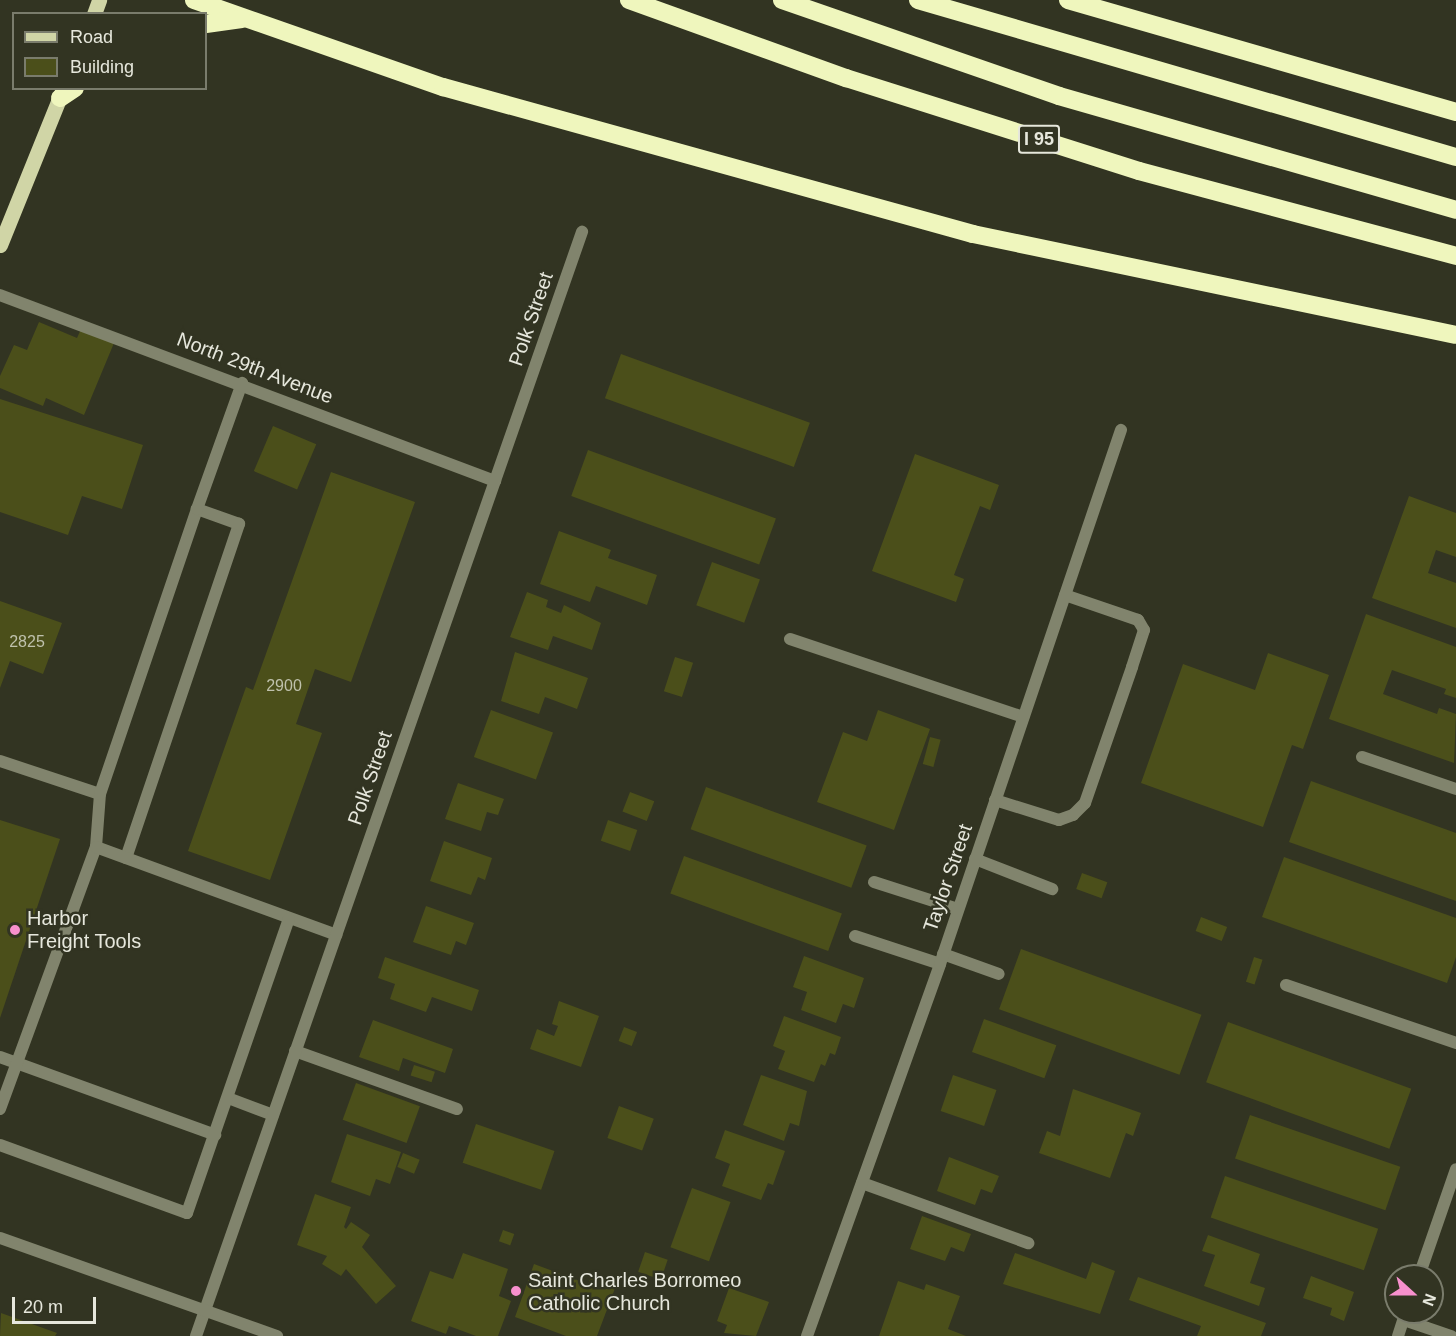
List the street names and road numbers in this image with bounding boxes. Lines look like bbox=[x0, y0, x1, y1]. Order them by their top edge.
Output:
road number: I 95 bbox=[1016, 124, 1062, 154]
street label: Polk Street bbox=[504, 269, 558, 369]
street label: North 29th Avenue bbox=[173, 327, 337, 409]
street label: Polk Street bbox=[343, 728, 397, 828]
street label: Taylor Street bbox=[918, 821, 978, 935]

